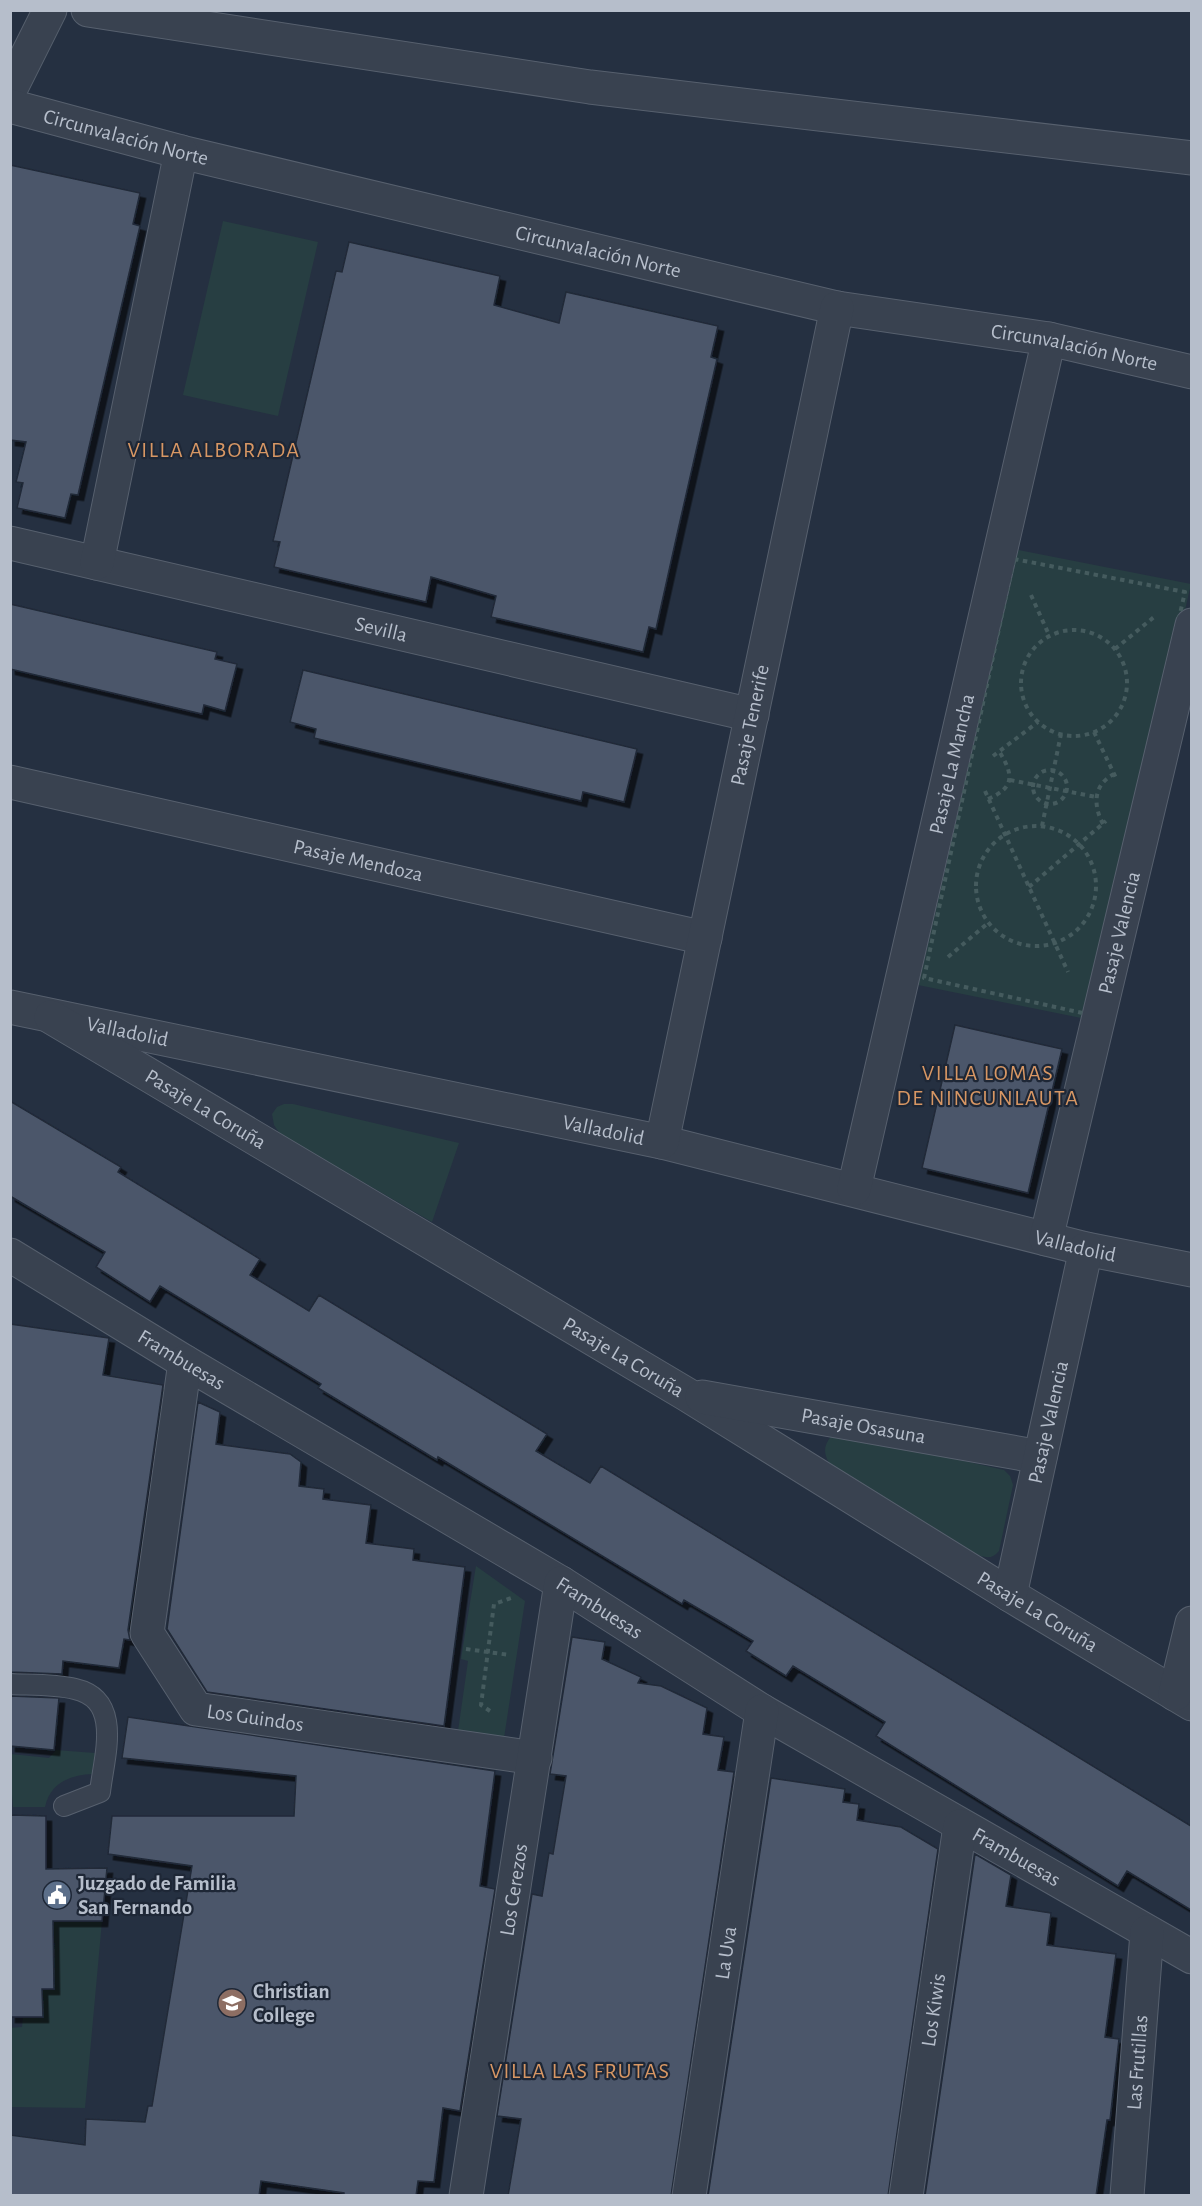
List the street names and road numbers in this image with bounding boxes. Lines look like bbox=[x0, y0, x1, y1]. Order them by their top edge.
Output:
street label: Circunvalación Norte bbox=[41, 105, 210, 169]
street label: Circunvalación Norte bbox=[513, 221, 683, 281]
street label: Circunvalación Norte bbox=[990, 320, 1160, 374]
street label: Sevilla bbox=[353, 613, 410, 645]
street label: Pasaje Tenerife bbox=[727, 663, 772, 787]
street label: Pasaje La Mancha bbox=[925, 691, 978, 836]
street label: Pasaje Mendoza bbox=[292, 835, 425, 885]
street label: Pasaje Valencia bbox=[1094, 869, 1144, 996]
street label: Valladolid bbox=[85, 1013, 170, 1050]
street label: Pasaje La Coruña bbox=[142, 1065, 270, 1153]
street label: Valladolid bbox=[561, 1111, 646, 1149]
street label: Valladolid bbox=[1032, 1226, 1118, 1265]
street label: Pasaje La Coruña bbox=[560, 1313, 688, 1401]
street label: Frambuesas bbox=[134, 1325, 229, 1394]
street label: Pasaje Valencia bbox=[1024, 1358, 1072, 1486]
street label: Pasaje Osasuna bbox=[800, 1404, 928, 1447]
street label: Pasaje La Coruña bbox=[974, 1567, 1102, 1656]
street label: Frambuesas bbox=[553, 1572, 646, 1643]
street label: Los Guindos bbox=[205, 1700, 305, 1735]
street label: Frambuesas bbox=[969, 1823, 1064, 1890]
street label: Los Cerezos bbox=[496, 1842, 531, 1937]
street label: La Uva bbox=[711, 1925, 740, 1981]
street label: Los Kiwis bbox=[917, 1972, 949, 2048]
street label: Las Frutillas bbox=[1123, 2014, 1151, 2111]

